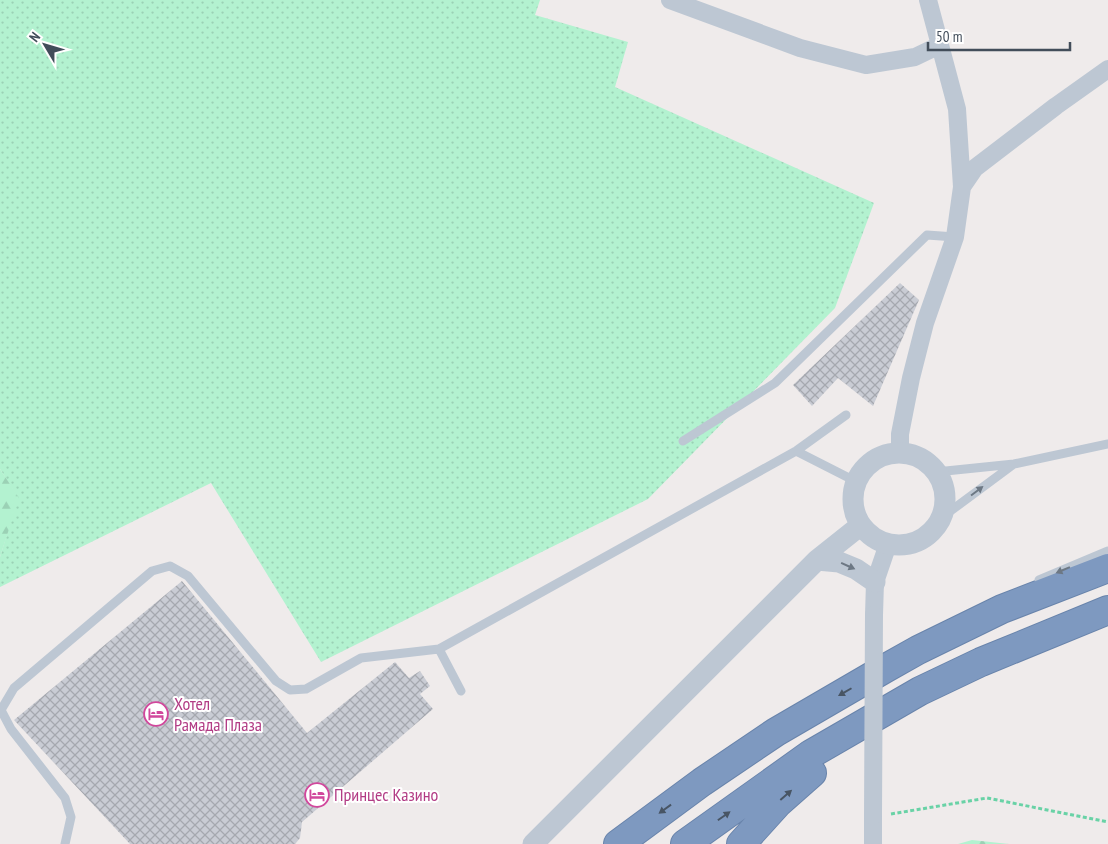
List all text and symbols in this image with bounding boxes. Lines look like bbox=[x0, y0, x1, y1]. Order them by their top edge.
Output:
north arrow bbox=[20, 20, 70, 70]
scale bar bbox=[928, 20, 1070, 52]
text: 50 m bbox=[936, 27, 962, 46]
text: N bbox=[25, 28, 44, 46]
one-way arrow bbox=[971, 486, 984, 496]
one-way arrow bbox=[841, 562, 855, 570]
one-way arrow bbox=[1056, 567, 1070, 575]
one-way arrow bbox=[839, 687, 852, 696]
place label: Хотел Рамада Плаза bbox=[174, 692, 262, 736]
hotel icon: Хотел Рамада Плаза bbox=[143, 701, 169, 727]
hotel icon: Принцес Казино bbox=[304, 782, 330, 808]
place label: Принцес Казино bbox=[334, 783, 439, 806]
one-way arrow bbox=[779, 790, 792, 801]
one-way arrow bbox=[658, 804, 672, 814]
one-way arrow bbox=[718, 811, 731, 821]

